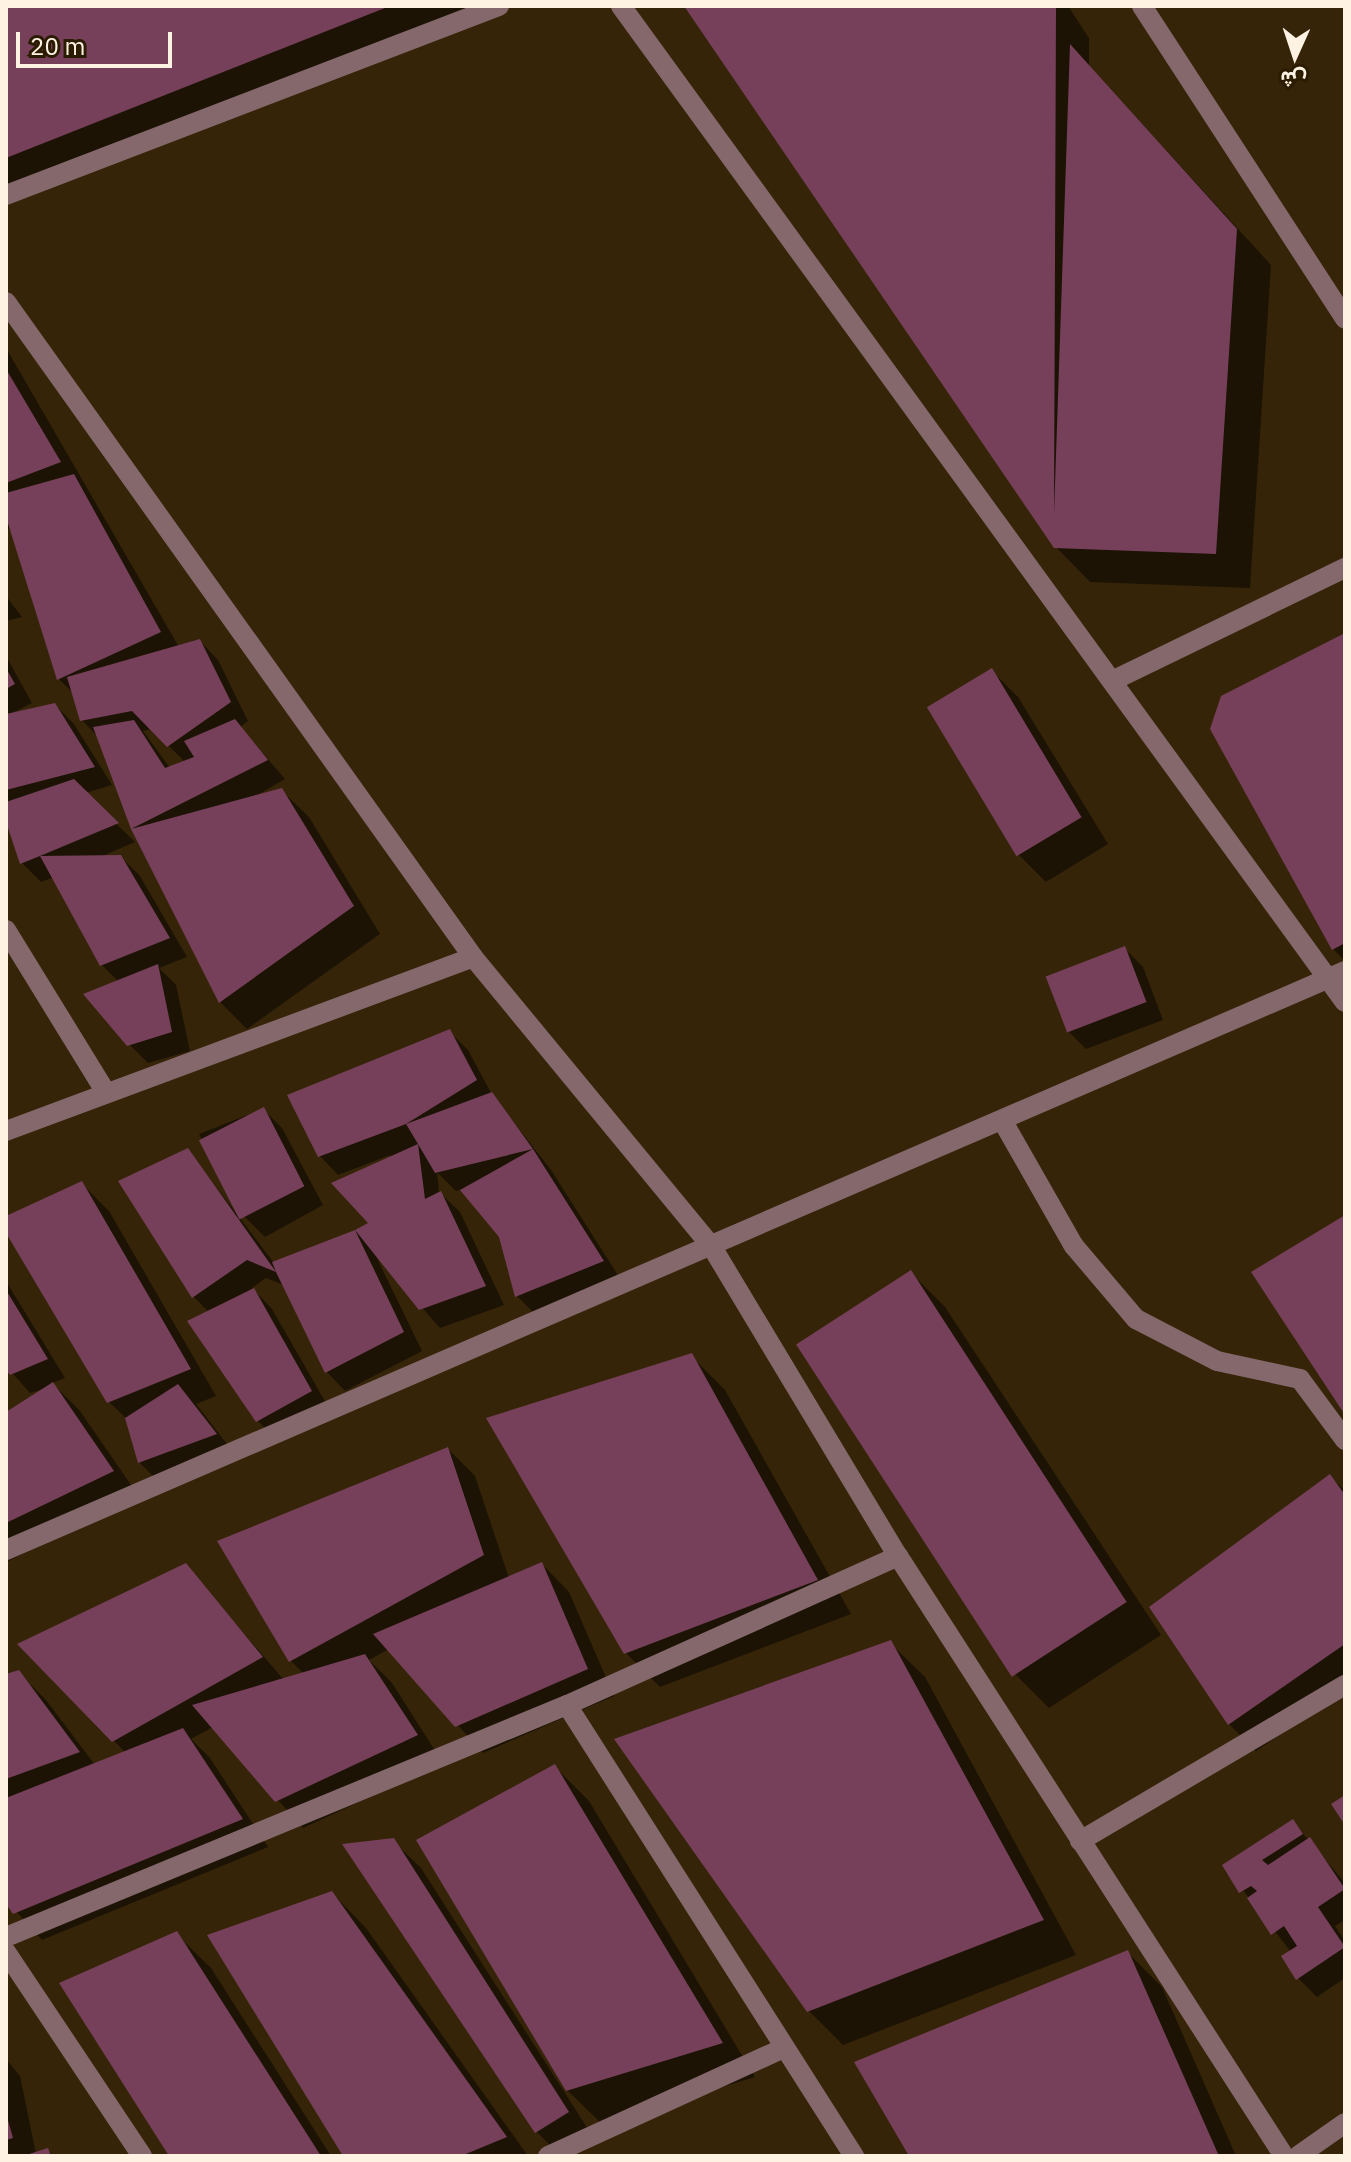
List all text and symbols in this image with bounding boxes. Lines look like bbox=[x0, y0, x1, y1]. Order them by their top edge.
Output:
scale bar bbox=[20, 16, 176, 66]
north arrow bbox=[1255, 16, 1335, 96]
text: 20 m bbox=[30, 30, 85, 62]
text: ش bbox=[1280, 65, 1308, 96]

